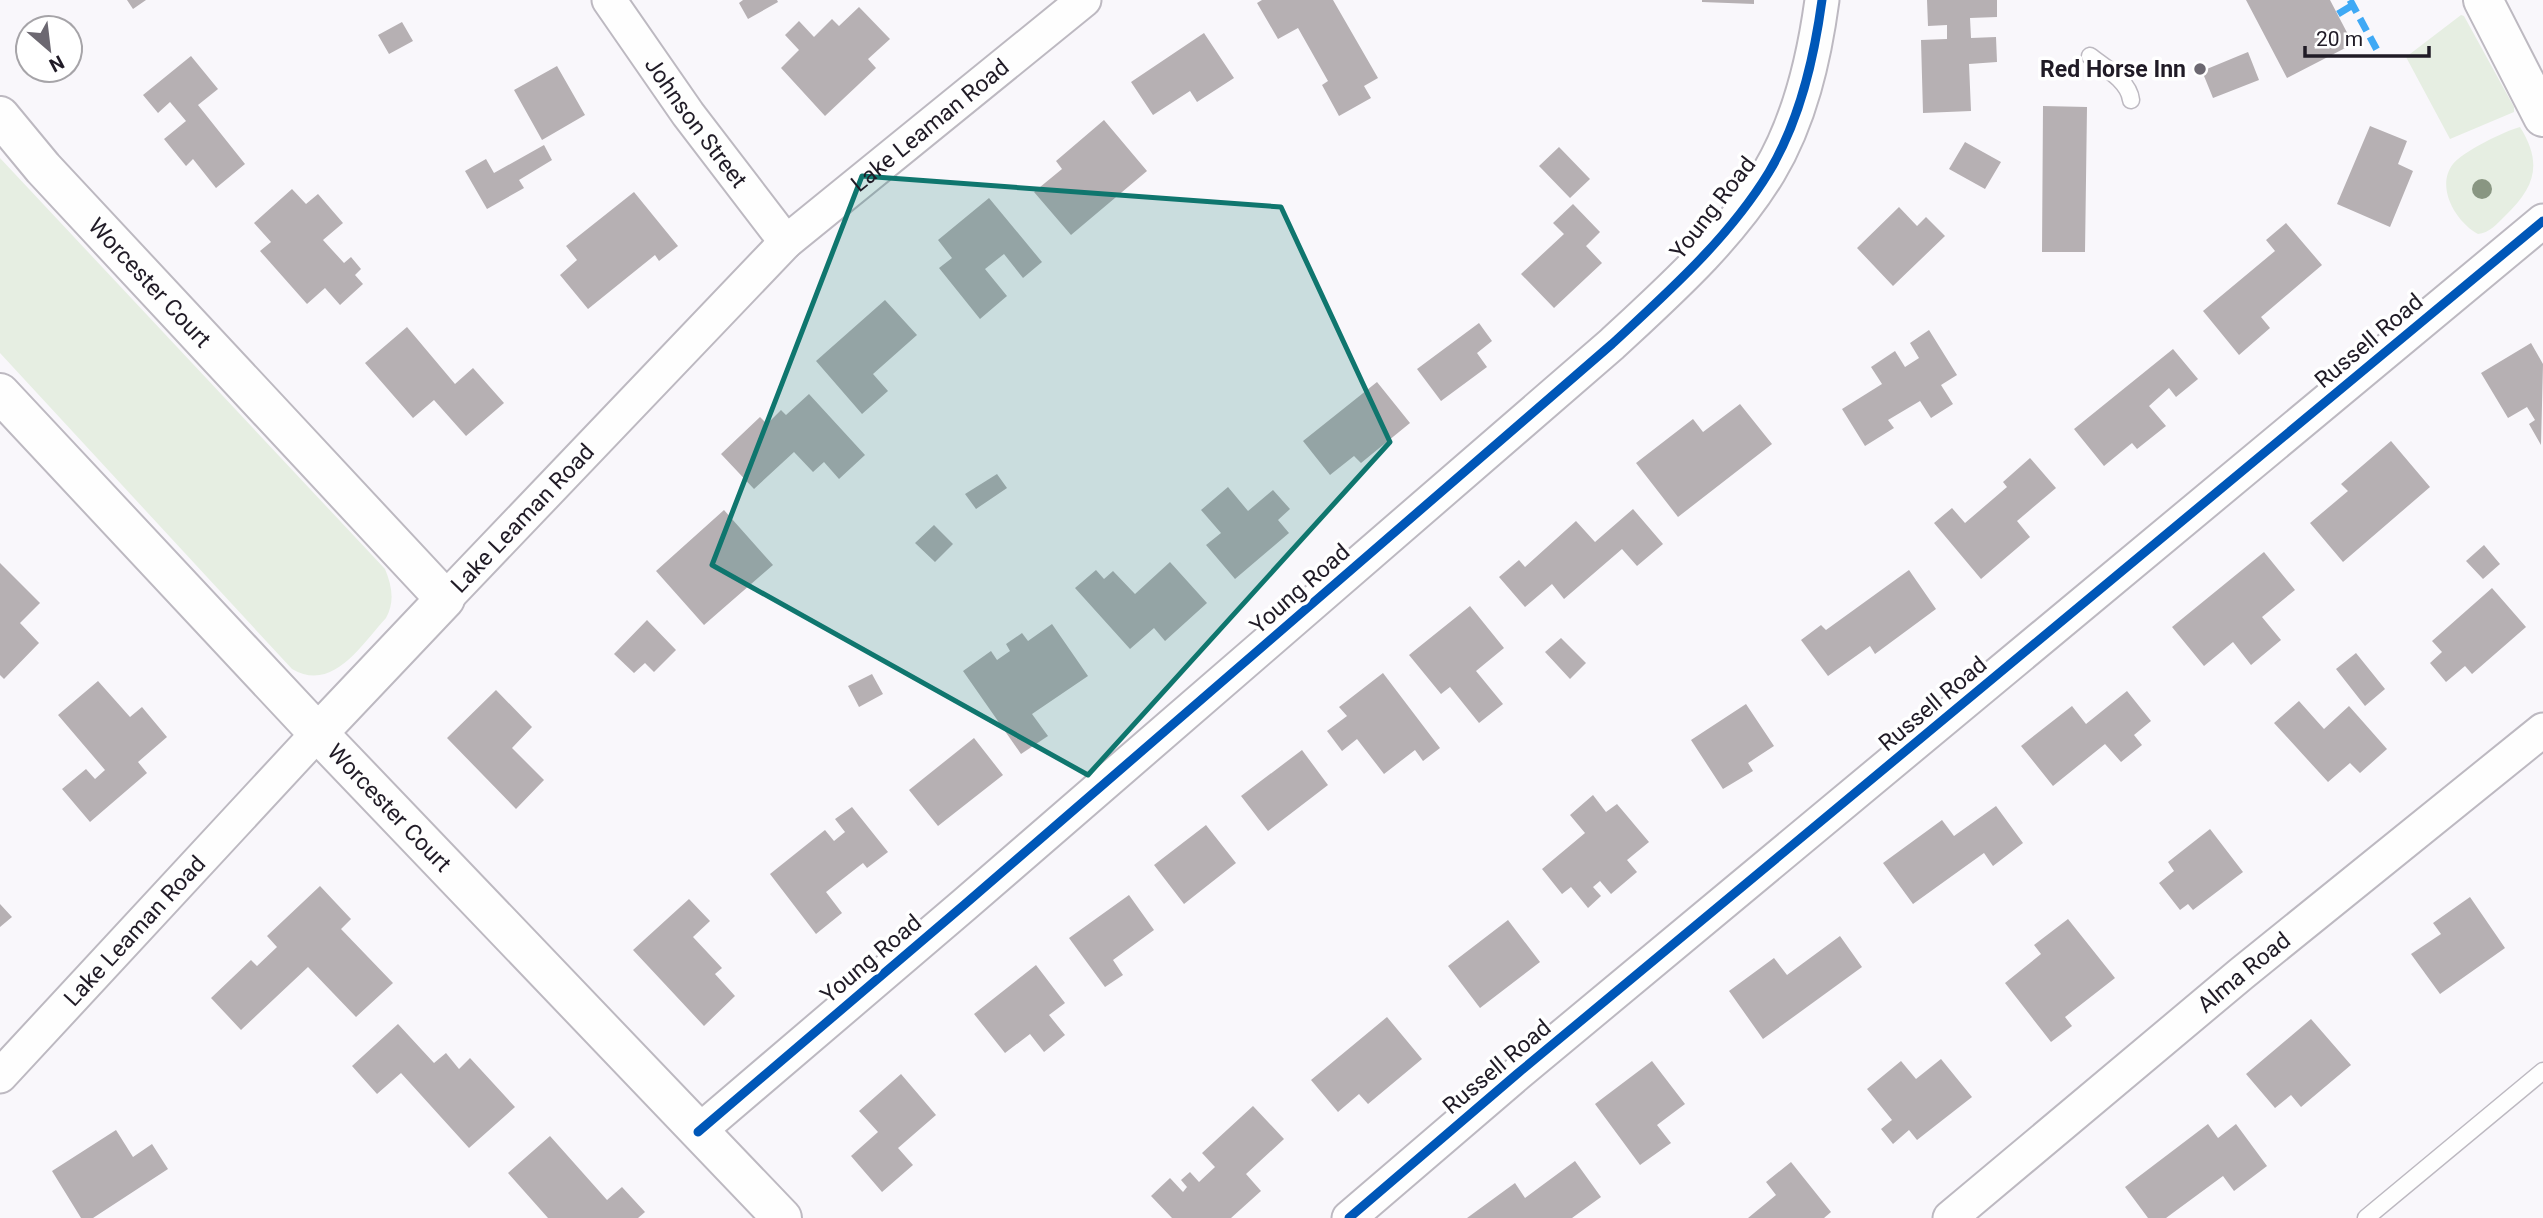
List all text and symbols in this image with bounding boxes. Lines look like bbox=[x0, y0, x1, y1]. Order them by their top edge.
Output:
north arrow bbox=[14, 14, 84, 84]
scale bar bbox=[2305, 14, 2429, 58]
text: 20 m bbox=[2316, 27, 2363, 51]
text: N bbox=[45, 50, 68, 77]
street label: Johnson Street bbox=[639, 52, 753, 193]
street label: Lake Leaman Road bbox=[846, 53, 1014, 197]
place label: Red Horse Inn bbox=[2040, 56, 2186, 83]
marker: Red Horse Inn bbox=[2192, 61, 2208, 77]
street label: Young Road bbox=[1665, 151, 1761, 265]
street label: Worcester Court bbox=[83, 212, 217, 353]
street label: Russell Road bbox=[2310, 288, 2428, 394]
street label: Lake Leaman Road bbox=[445, 438, 600, 598]
street label: Young Road bbox=[1245, 538, 1355, 640]
street label: Russell Road bbox=[1874, 651, 1992, 757]
street label: Worcester Court bbox=[322, 738, 457, 877]
street label: Lake Leaman Road bbox=[58, 850, 211, 1012]
street label: Young Road bbox=[815, 909, 927, 1009]
street label: Alma Road bbox=[2192, 926, 2295, 1018]
street label: Russell Road bbox=[1438, 1014, 1556, 1120]

